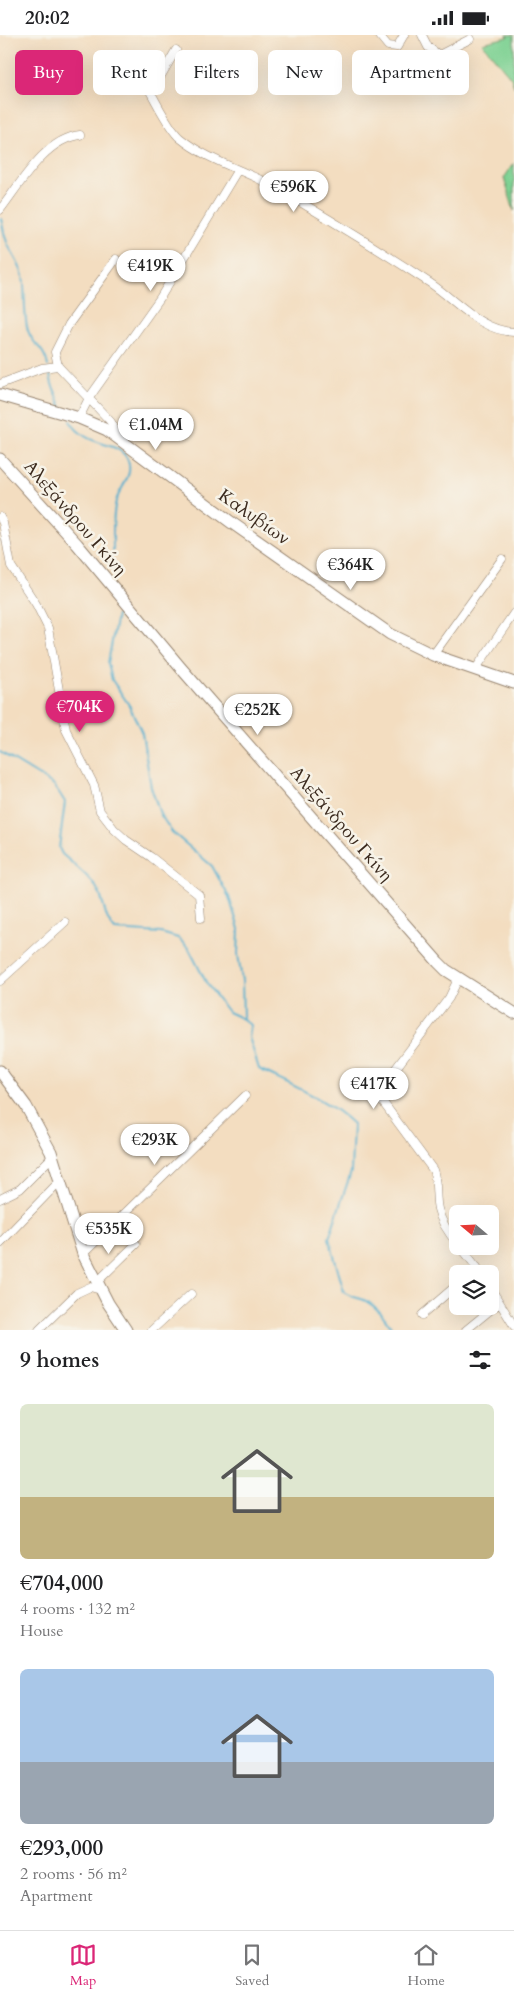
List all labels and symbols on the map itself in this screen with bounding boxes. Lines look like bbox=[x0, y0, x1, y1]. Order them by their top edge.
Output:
pin: €596K bbox=[259, 171, 329, 213]
pin: €419K bbox=[116, 249, 186, 292]
pin: €1.04M bbox=[115, 409, 197, 451]
street label: Αλεξάνδρου Γκίνη bbox=[18, 455, 132, 581]
street label: Καλυβίων bbox=[213, 483, 295, 551]
pin: €364K bbox=[316, 549, 386, 591]
pin: €704K bbox=[45, 691, 115, 733]
pin: €252K bbox=[223, 693, 293, 736]
street label: Αλεξάνδρου Γκίνη bbox=[284, 761, 398, 887]
pin: €417K bbox=[339, 1067, 409, 1110]
pin: €293K bbox=[120, 1123, 190, 1166]
north arrow bbox=[449, 1205, 499, 1255]
pin: €535K bbox=[74, 1213, 144, 1255]

